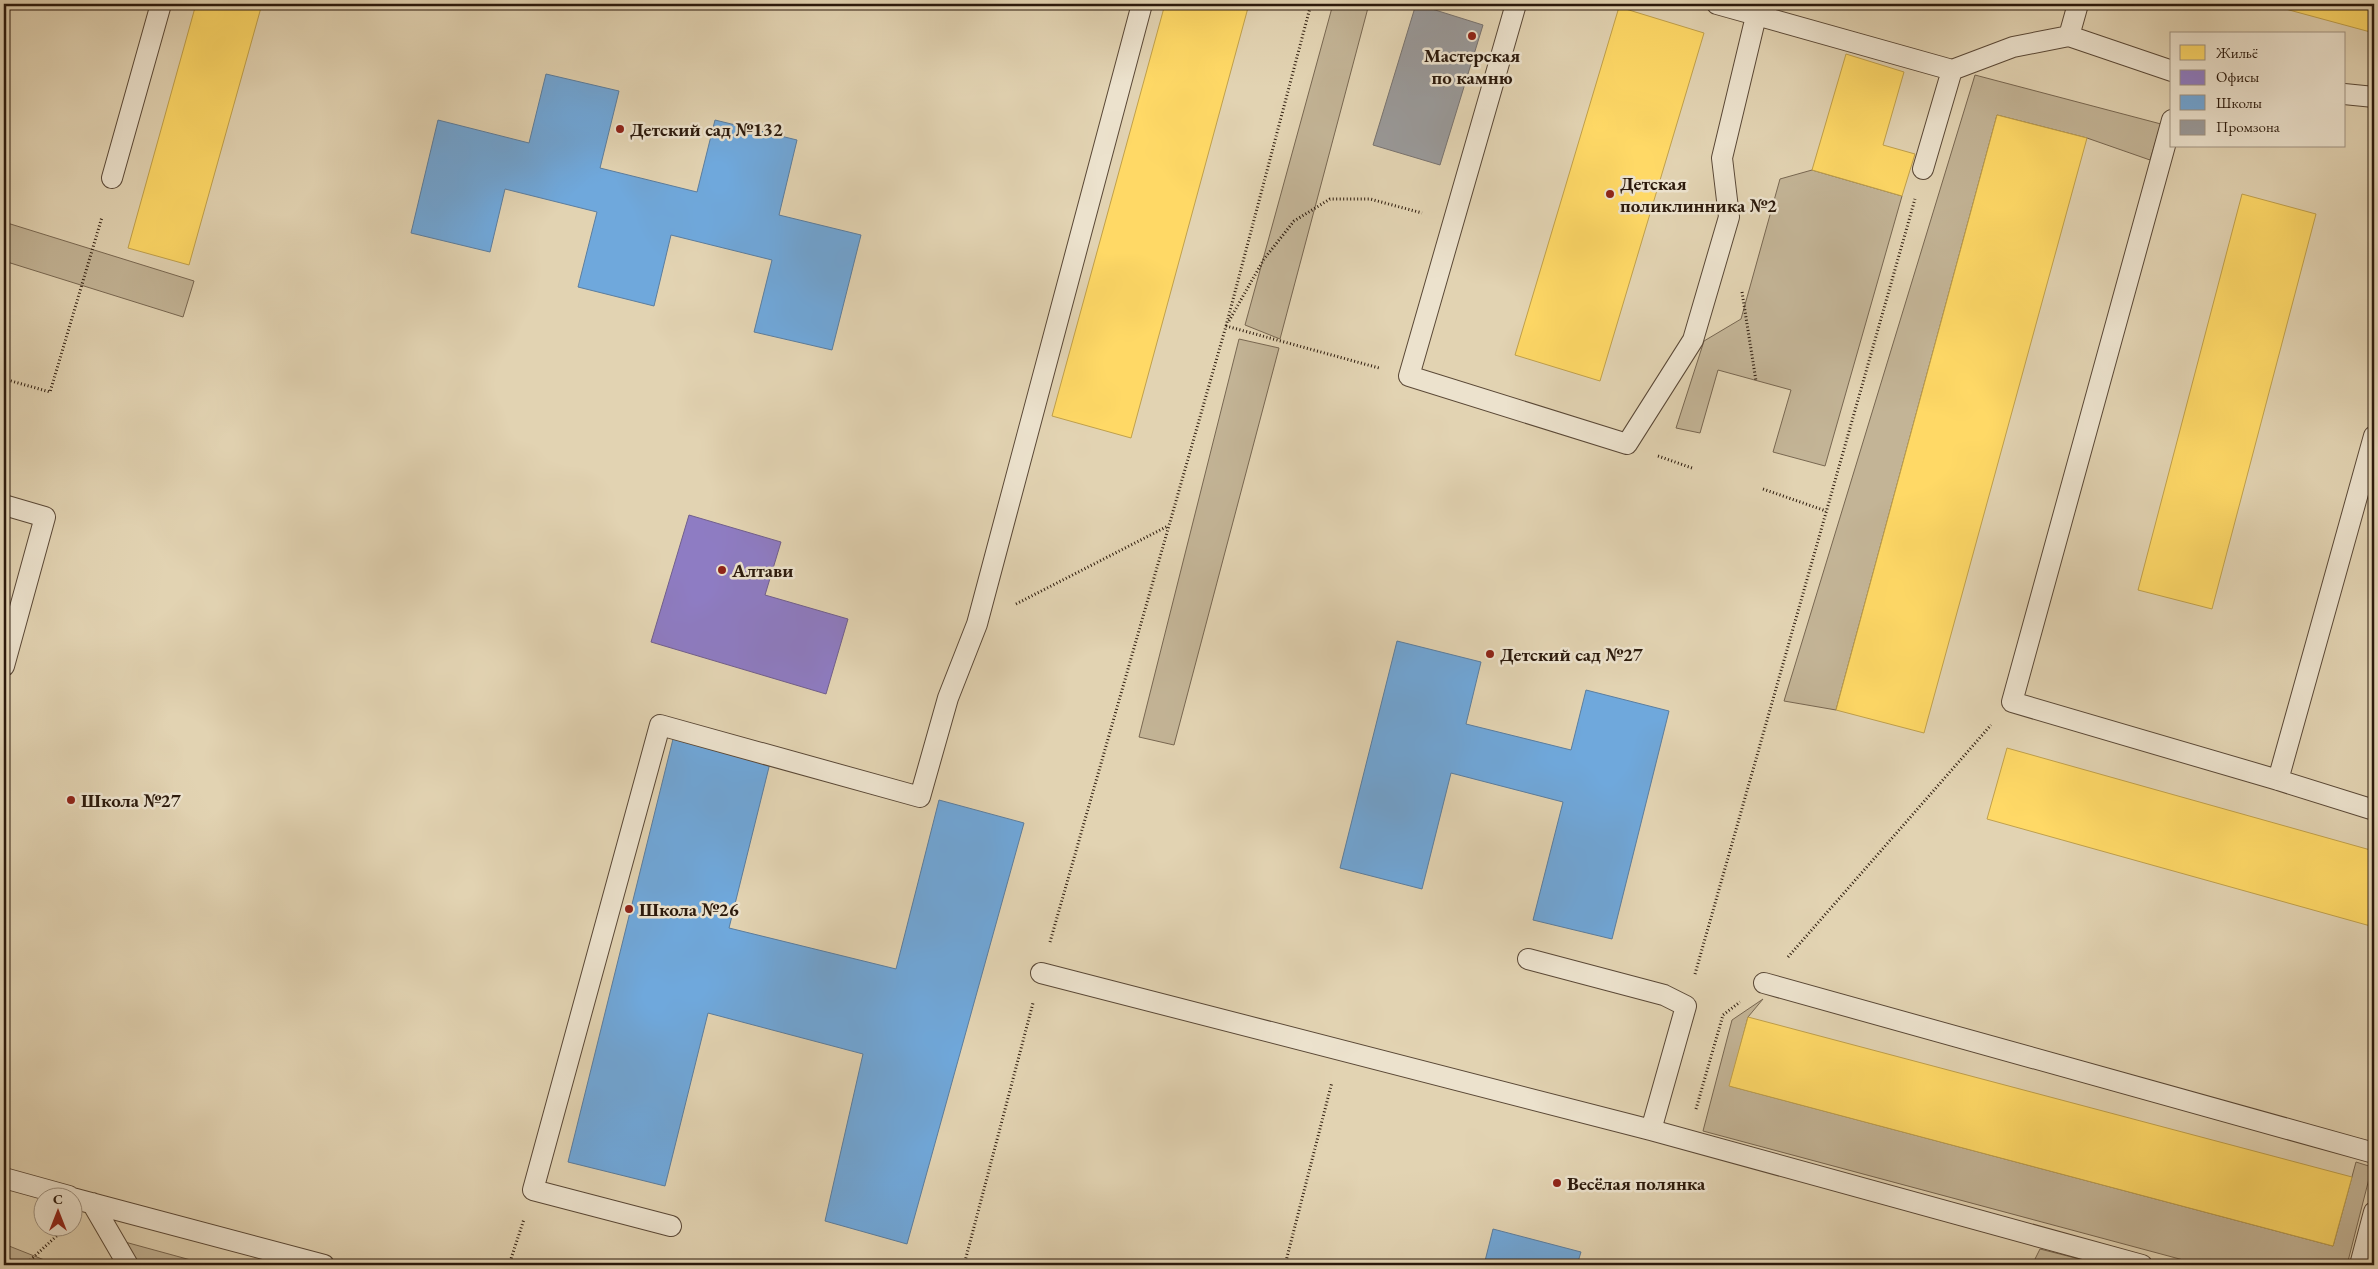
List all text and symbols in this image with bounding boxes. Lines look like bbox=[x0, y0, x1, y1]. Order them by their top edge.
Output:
marker: Мастерская по камню bbox=[1466, 30, 1478, 42]
legend bbox=[2170, 32, 2346, 148]
place label: Мастерская по камню bbox=[1424, 43, 1520, 90]
text: Жильё bbox=[2215, 43, 2258, 62]
text: Офисы bbox=[2216, 67, 2259, 86]
text: Школы bbox=[2216, 93, 2262, 112]
place label: Детский сад №132 bbox=[630, 117, 783, 142]
text: Промзона bbox=[2216, 117, 2280, 136]
marker: Детский сад №132 bbox=[614, 123, 626, 135]
place label: Детская поликлинника №2 bbox=[1620, 171, 1777, 218]
marker: Детская поликлинника №2 bbox=[1604, 188, 1616, 200]
place label: Алтави bbox=[731, 558, 793, 583]
marker: Алтави bbox=[716, 564, 728, 576]
place label: Детский сад №27 bbox=[1500, 642, 1644, 667]
marker: Детский сад №27 bbox=[1484, 648, 1496, 660]
place label: Школа №27 bbox=[81, 788, 182, 813]
marker: Школа №27 bbox=[65, 794, 77, 806]
place label: Школа №26 bbox=[639, 897, 739, 922]
marker: Школа №26 bbox=[623, 903, 635, 915]
place label: Весёлая полянка bbox=[1567, 1171, 1706, 1196]
marker: Весёлая полянка bbox=[1551, 1177, 1563, 1189]
north arrow bbox=[32, 1186, 82, 1236]
text: С bbox=[53, 1190, 63, 1208]

